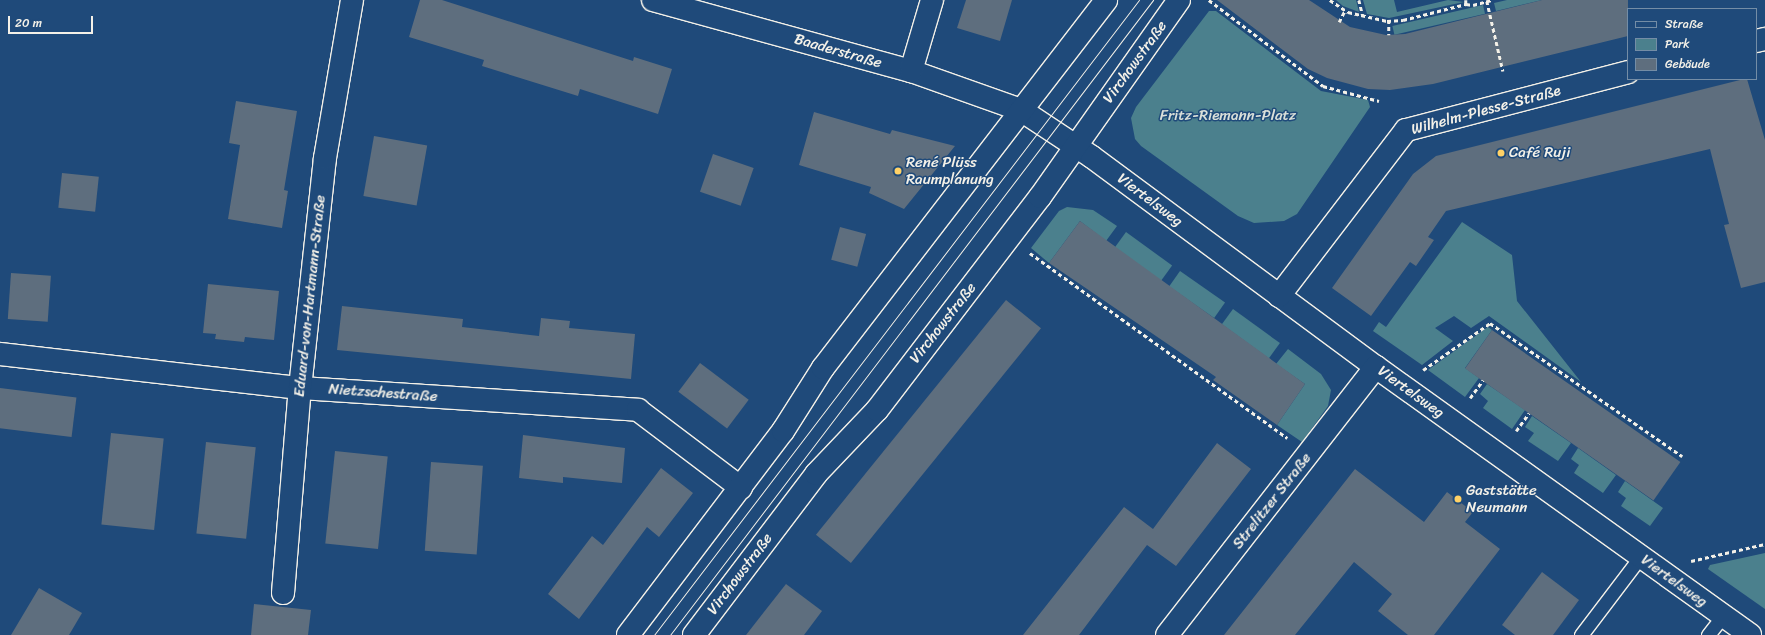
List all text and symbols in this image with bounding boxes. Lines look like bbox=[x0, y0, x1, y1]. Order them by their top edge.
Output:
scale bar bbox=[10, 8, 95, 34]
legend bbox=[1627, 8, 1757, 80]
text: 20 m bbox=[15, 12, 42, 34]
text: Straße bbox=[1665, 13, 1703, 35]
street label: Virchowstraße bbox=[1099, 17, 1171, 107]
street label: Baaderstraße bbox=[792, 30, 884, 72]
text: Park bbox=[1665, 33, 1690, 55]
text: Gebäude bbox=[1665, 53, 1710, 75]
street label: Wilhelm-Plesse-Straße bbox=[1409, 81, 1563, 139]
park label: Fritz-Riemann-Platz bbox=[1160, 107, 1296, 125]
place label: Café Ruji bbox=[1509, 144, 1570, 162]
marker: Café Ruji bbox=[1496, 148, 1506, 158]
place label: René Plüss Raumplanung bbox=[906, 153, 994, 188]
marker: René Plüss Raumplanung bbox=[893, 166, 903, 176]
street label: Viertelsweg bbox=[1114, 169, 1186, 231]
street label: Eduard-von-Hartmann-Straße bbox=[290, 194, 330, 398]
street label: Virchowstraße bbox=[906, 279, 980, 367]
street label: Viertelsweg bbox=[1374, 362, 1448, 422]
street label: Nietzschestraße bbox=[328, 380, 438, 406]
street label: Strelitzer Straße bbox=[1229, 449, 1315, 553]
place label: Gaststätte Neumann bbox=[1466, 481, 1537, 516]
marker: Gaststätte Neumann bbox=[1453, 494, 1463, 504]
street label: Virchowstraße bbox=[704, 530, 776, 618]
street label: Viertelsweg bbox=[1637, 551, 1711, 611]

